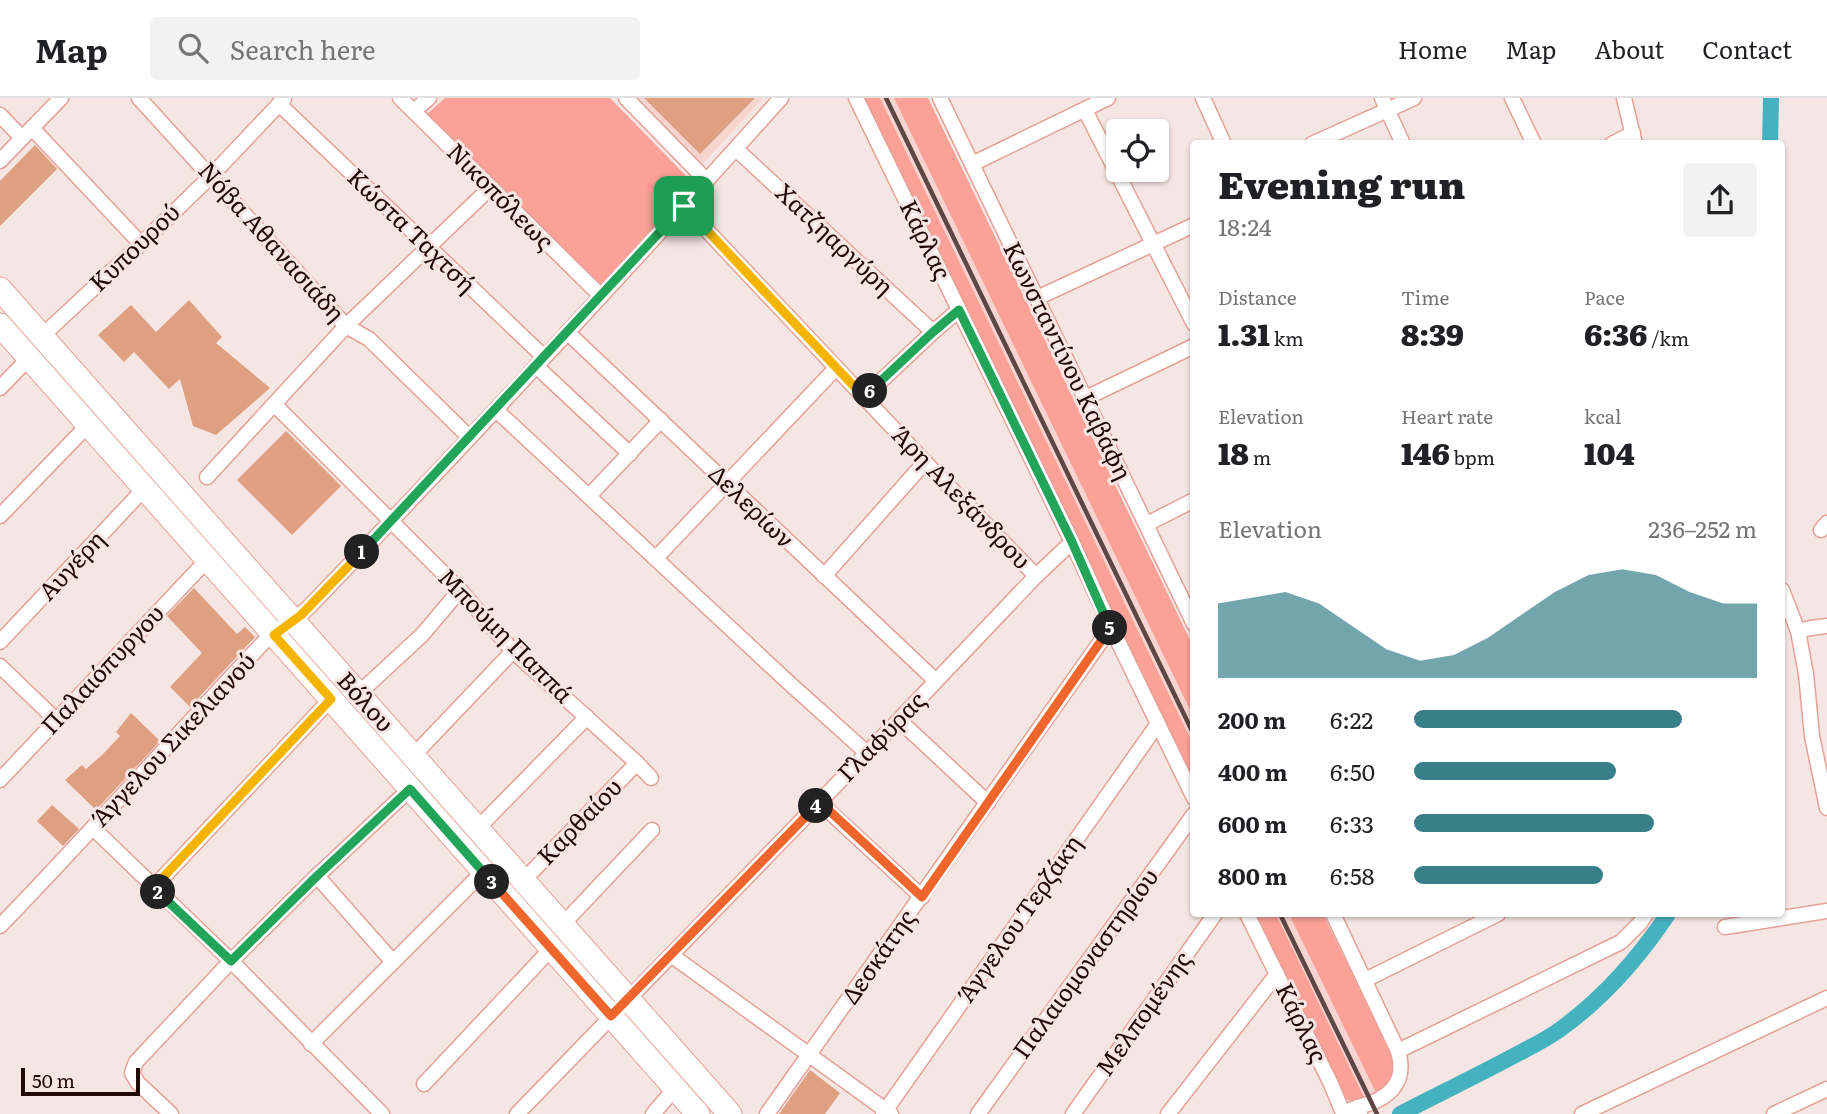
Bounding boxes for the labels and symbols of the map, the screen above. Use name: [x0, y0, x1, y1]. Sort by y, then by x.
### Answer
street label: Νικοπόλεως: [440, 134, 563, 257]
street label: Νόβα Αθανασιάδη: [191, 153, 354, 328]
street label: Κώστα Ταχτσή: [341, 159, 485, 300]
street label: Χατζηαργύρη: [769, 174, 902, 302]
pin: [654, 176, 714, 236]
street label: Κάρλας: [893, 193, 962, 285]
street label: Κυπουρού: [80, 194, 186, 298]
street label: Κωνσταντίνου Καβάφη: [996, 235, 1142, 485]
pin: 6: [852, 374, 888, 408]
street label: Άρη Αλεξάνδρου: [885, 417, 1040, 576]
street label: Δελερίων: [702, 456, 803, 555]
street label: Αυγέρη: [29, 522, 112, 607]
pin: 1: [344, 534, 380, 570]
street label: Μπούμη Παππά: [431, 559, 582, 710]
street label: Παλαιόπυργου: [32, 596, 171, 741]
pin: 5: [1092, 610, 1128, 646]
street label: Άγγελου Σικελιανού: [82, 643, 262, 833]
street label: Βόλου: [330, 662, 403, 738]
street label: Γλαφύρας: [828, 682, 932, 788]
street label: Καρθαίου: [528, 769, 629, 872]
pin: 4: [798, 788, 834, 824]
street label: Άγγελου Τερζάκη: [947, 827, 1089, 1008]
street label: Παλαιομοναστηρίου: [1003, 860, 1165, 1065]
pin: 3: [475, 864, 510, 900]
pin: 2: [140, 874, 176, 910]
street label: Δεσκάτης: [831, 901, 922, 1010]
street label: Μελπομένης: [1086, 943, 1198, 1082]
street label: Κάρλας: [1269, 976, 1338, 1068]
scale bar: [21, 1065, 140, 1097]

